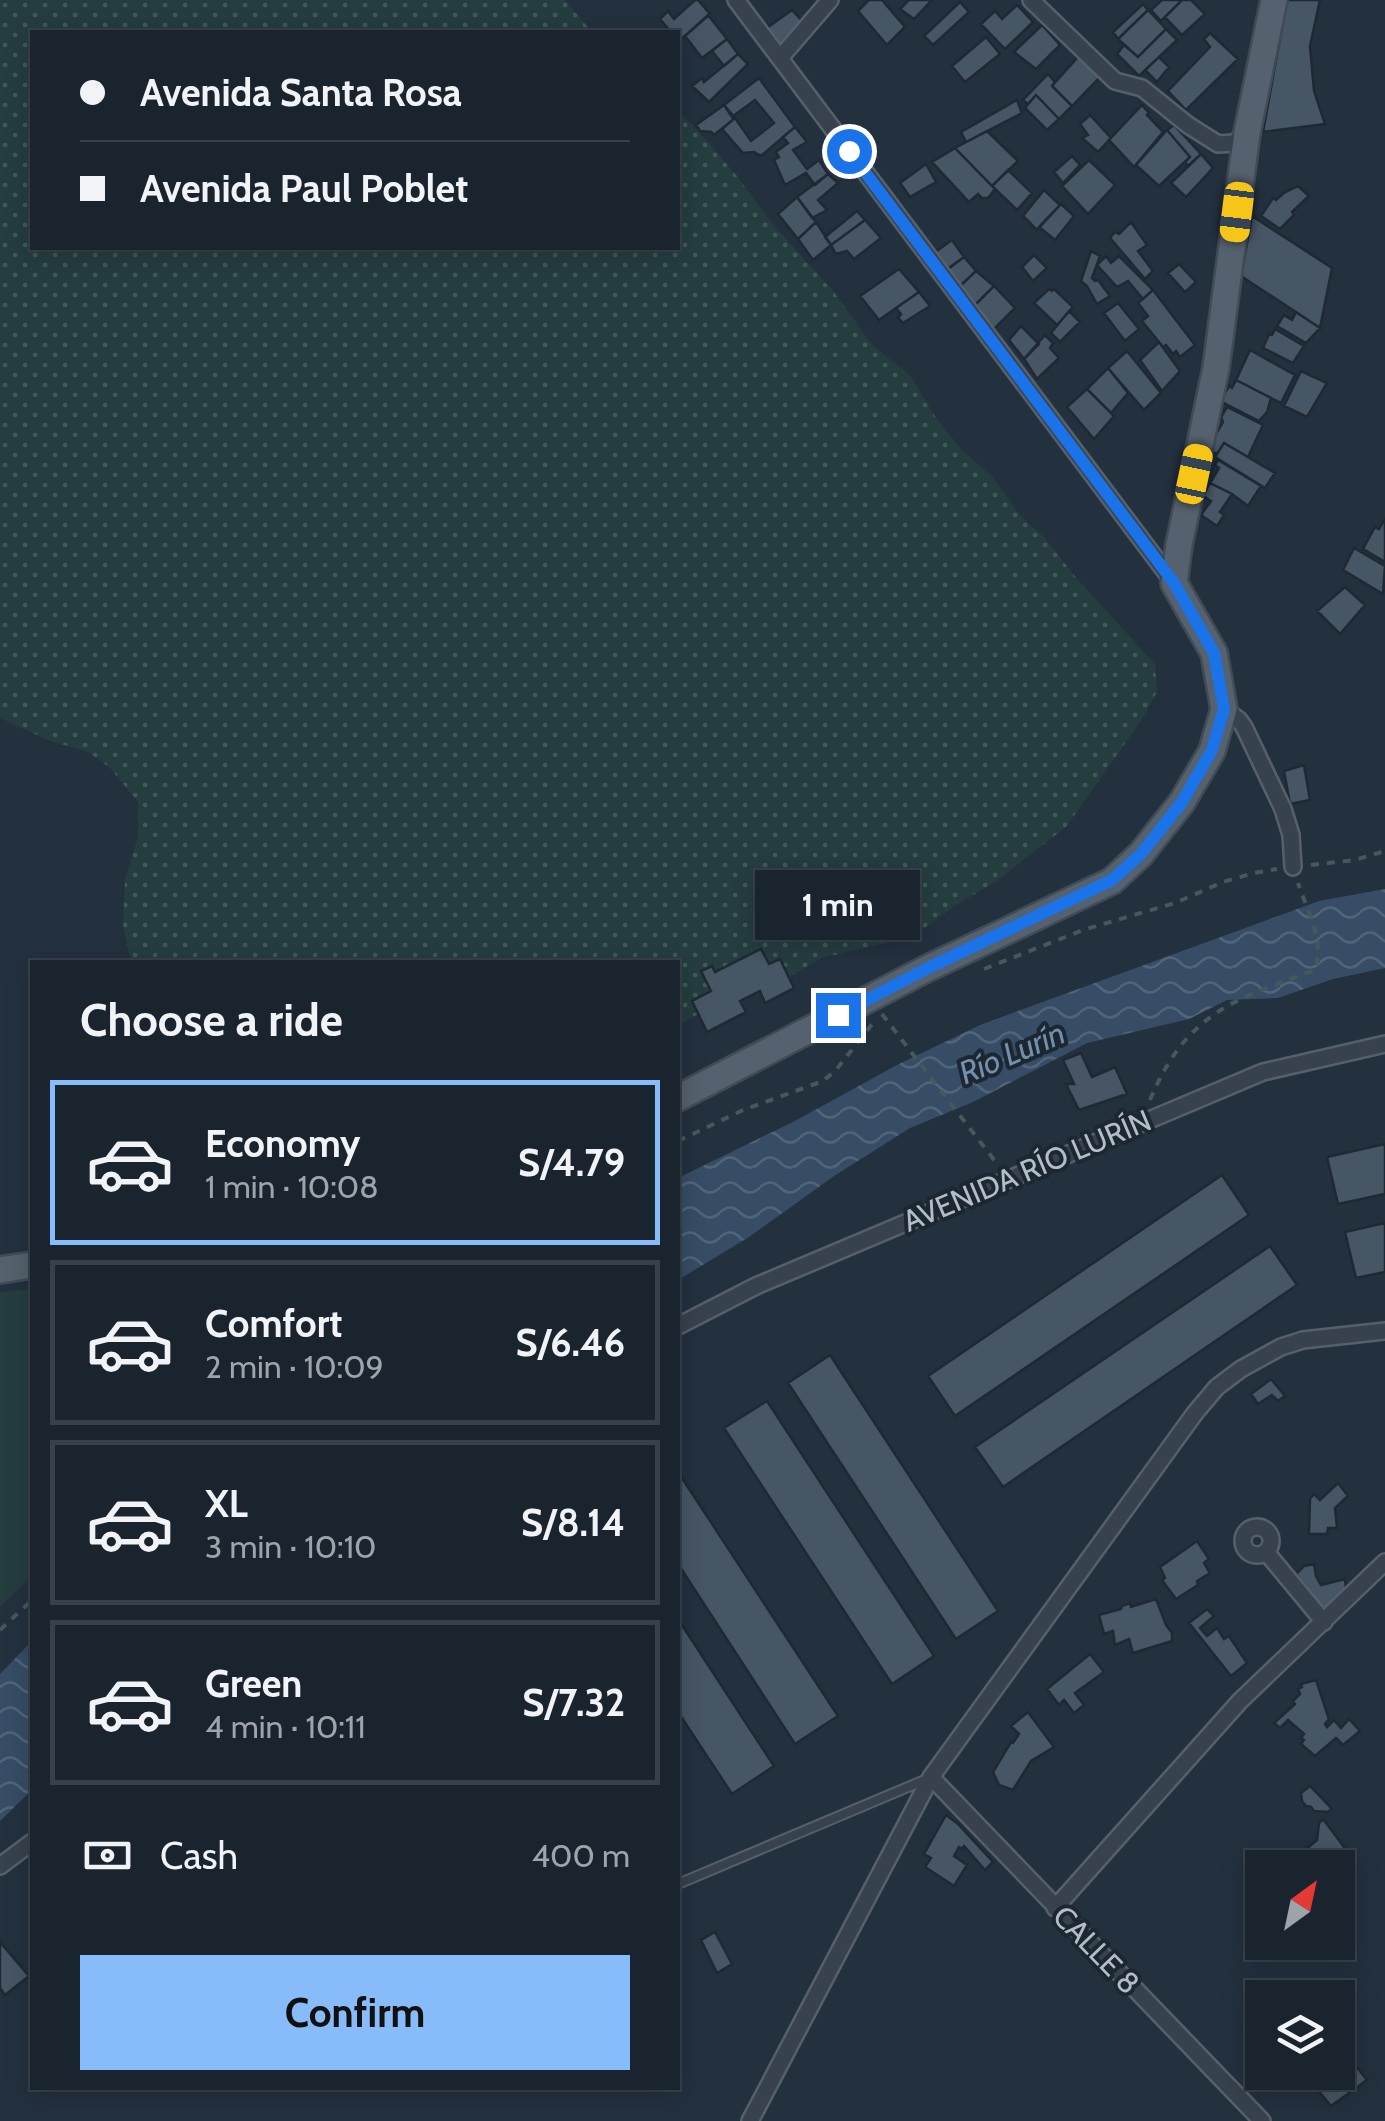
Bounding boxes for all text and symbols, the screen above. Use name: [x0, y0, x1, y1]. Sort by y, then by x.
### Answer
text: Avenida Santa Rosa: [140, 69, 462, 116]
route start: [827, 129, 872, 174]
text: Avenida Paul Poblet: [140, 165, 468, 212]
car: [1218, 180, 1256, 244]
car: [1173, 442, 1215, 506]
callout: 1 min: [756, 870, 920, 940]
text: 1 min: [801, 885, 874, 924]
text: Choose a ride: [80, 993, 343, 1047]
route end: [816, 993, 861, 1038]
water label: Río Lurín: [953, 1013, 1071, 1092]
street label: AVENIDA RÍO LURÍN: [897, 1102, 1156, 1240]
icon: car: [85, 1118, 175, 1208]
text: Economy: [205, 1120, 360, 1167]
text: S/4.79: [518, 1139, 625, 1186]
text: 1 min · 10:08: [205, 1167, 379, 1206]
icon: car: [85, 1298, 175, 1388]
text: Comfort: [205, 1300, 342, 1347]
text: S/6.46: [516, 1319, 625, 1366]
text: 2 min · 10:09: [205, 1347, 384, 1386]
icon: car: [85, 1478, 175, 1568]
text: XL: [205, 1480, 248, 1527]
text: S/8.14: [521, 1499, 625, 1546]
text: 3 min · 10:10: [205, 1527, 376, 1566]
icon: car: [85, 1658, 175, 1748]
text: Green: [205, 1660, 302, 1707]
text: S/7.32: [522, 1679, 625, 1726]
text: 4 min · 10:11: [205, 1707, 366, 1746]
icon: cash: [80, 1828, 135, 1883]
text: Cash: [160, 1832, 238, 1879]
text: 400 m: [532, 1836, 630, 1875]
north arrow: [1245, 1850, 1355, 1960]
map controls: [1245, 1850, 1355, 2090]
street label: CALLE 8: [1045, 1898, 1147, 2002]
button: Confirm: [80, 1955, 630, 2070]
button: layers: [1245, 1980, 1355, 2090]

